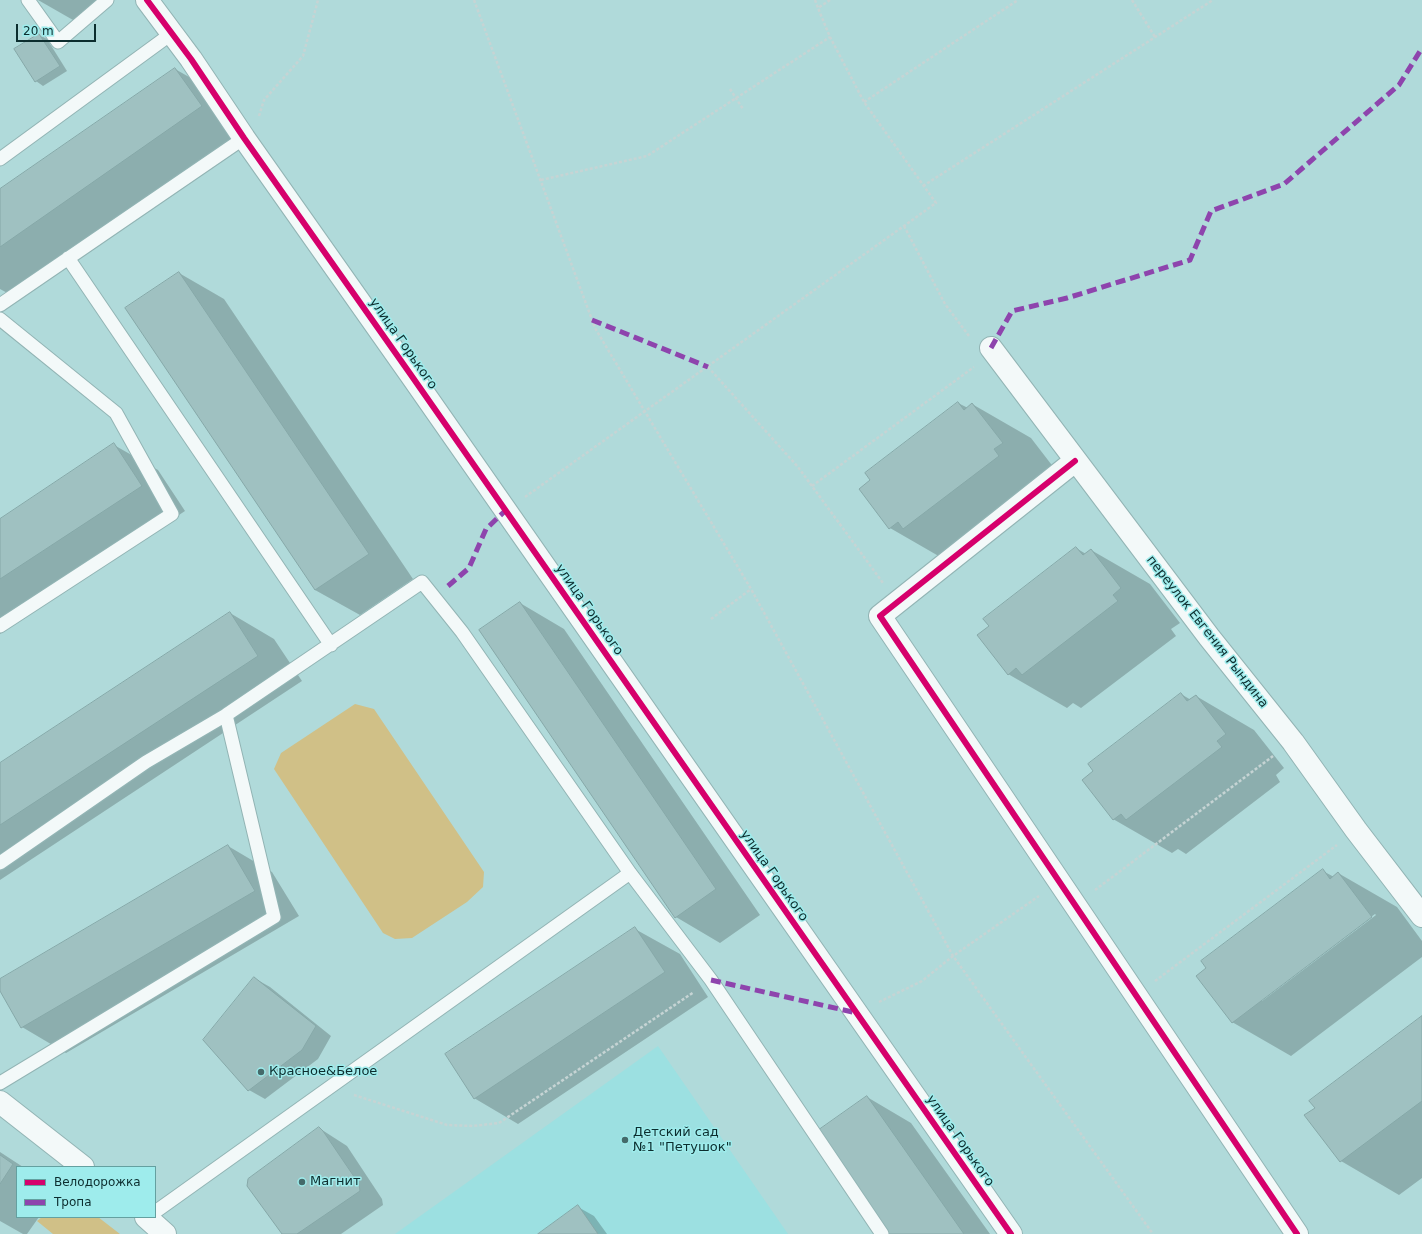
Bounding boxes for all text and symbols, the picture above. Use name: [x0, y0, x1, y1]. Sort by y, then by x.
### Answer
scale bar: [18, 16, 98, 42]
text: 20 m: [23, 24, 54, 38]
street label: улица Горького: [366, 295, 440, 393]
street label: переулок Евгения Рындина: [1143, 553, 1271, 711]
street label: улица Горького: [552, 561, 626, 659]
street label: улица Горького: [737, 827, 811, 925]
place label: Красное&Белое: [269, 1064, 377, 1080]
marker: Красное&Белое: [256, 1067, 266, 1077]
street label: улица Горького: [923, 1092, 997, 1190]
place label: Детский сад №1 "Петушок": [633, 1125, 732, 1156]
marker: Детский сад №1 "Петушок": [620, 1135, 630, 1145]
legend: [16, 1166, 156, 1218]
place label: Магнит: [310, 1174, 361, 1190]
text: Велодорожка: [54, 1175, 141, 1189]
marker: Магнит: [297, 1177, 307, 1187]
text: Тропа: [54, 1195, 92, 1209]

